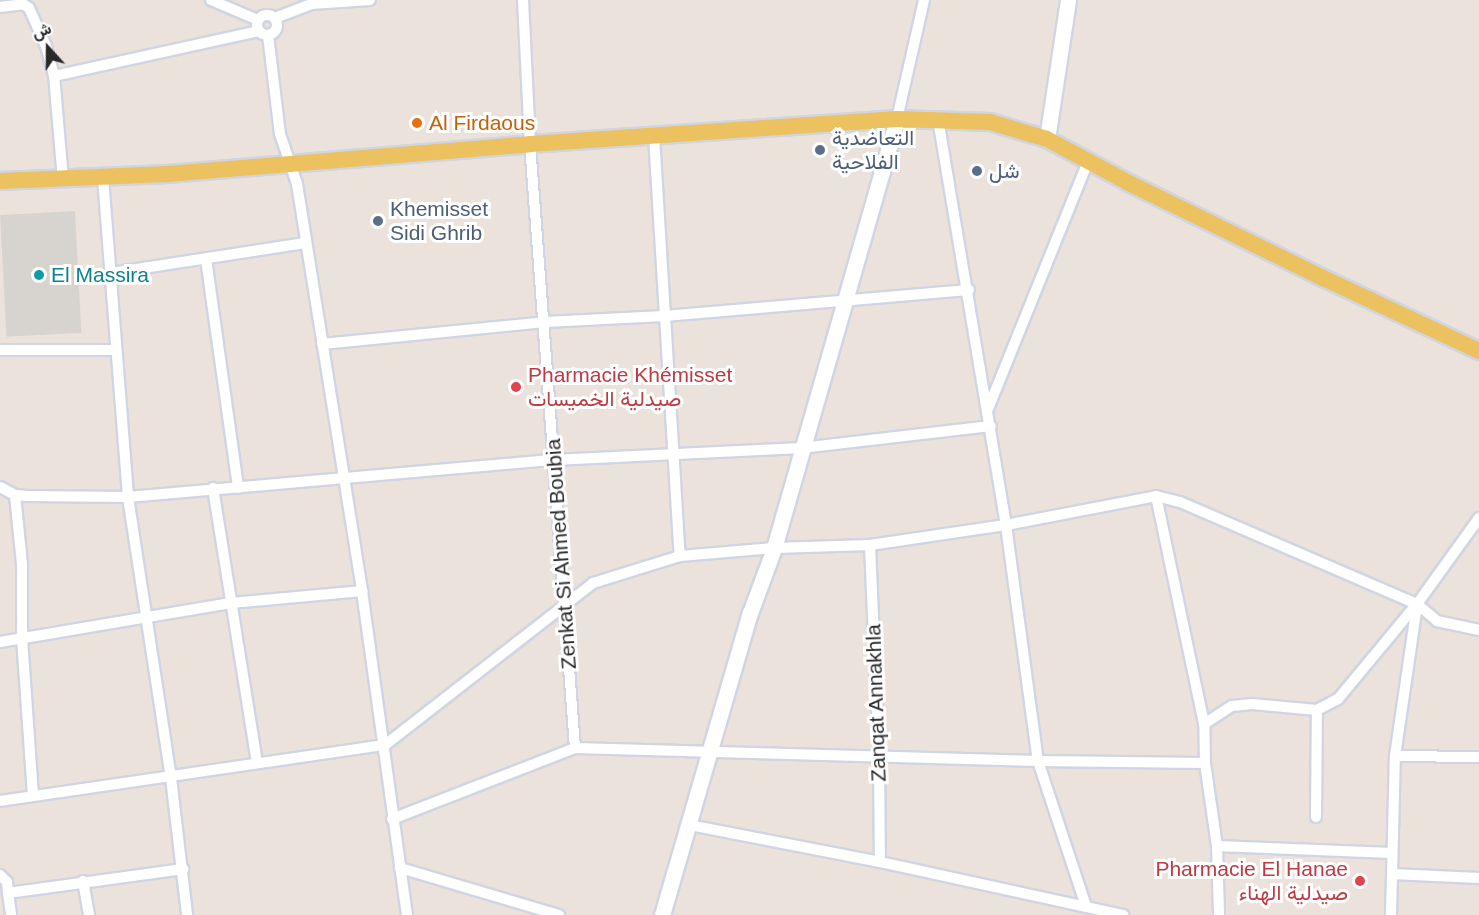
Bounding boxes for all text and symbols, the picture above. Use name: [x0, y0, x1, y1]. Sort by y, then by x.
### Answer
north arrow: [18, 18, 78, 78]
text: ش: [29, 19, 53, 42]
place label: Al Firdaous: [429, 110, 535, 136]
marker: Al Firdaous: [410, 116, 424, 130]
place label: التعاضدية الفلاحية: [832, 125, 914, 175]
marker: التعاضدية الفلاحية: [813, 143, 827, 157]
place label: شل: [989, 158, 1020, 184]
marker: شل: [970, 164, 984, 178]
place label: Khemisset Sidi Ghrib: [390, 196, 488, 246]
marker: Khemisset Sidi Ghrib: [371, 214, 385, 228]
place label: El Massira: [51, 262, 149, 288]
marker: El Massira: [32, 268, 46, 282]
place label: Pharmacie Khémisset صيدلية الخميسات: [528, 362, 732, 412]
marker: Pharmacie Khémisset صيدلية الخميسات: [509, 380, 523, 394]
street label: Zenkat Si Ahmed Boubia: [540, 437, 582, 671]
street label: Zanqat Annakhla: [861, 623, 891, 783]
place label: Pharmacie El Hanae صيدلية الهناء: [1155, 856, 1348, 906]
marker: Pharmacie El Hanae صيدلية الهناء: [1353, 874, 1367, 888]

